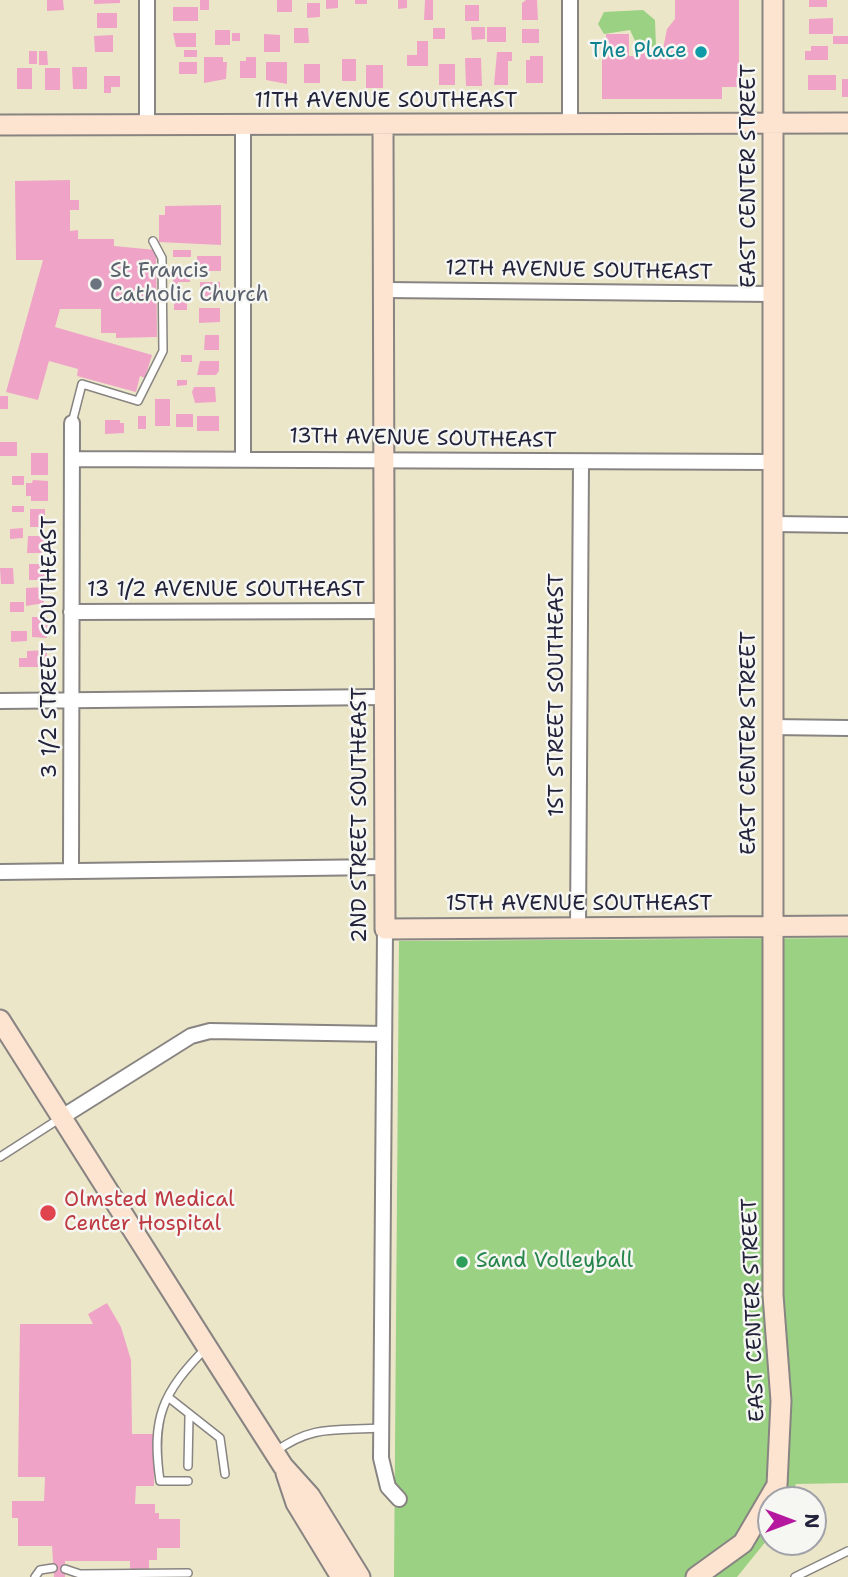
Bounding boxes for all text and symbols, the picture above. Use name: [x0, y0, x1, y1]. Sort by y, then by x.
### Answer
place label: The Place: [589, 39, 687, 65]
marker: The Place: [693, 44, 709, 60]
street label: EAST CENTER STREET: [737, 64, 763, 288]
street label: 11TH AVENUE SOUTHEAST: [255, 89, 517, 115]
street label: 12TH AVENUE SOUTHEAST: [445, 256, 713, 286]
place label: St Francis Catholic Church: [110, 259, 269, 309]
marker: St Francis Catholic Church: [88, 276, 104, 292]
street label: 13TH AVENUE SOUTHEAST: [289, 424, 557, 454]
street label: 3 1/2 STREET SOUTHEAST: [38, 516, 64, 778]
street label: 1ST STREET SOUTHEAST: [545, 573, 571, 817]
street label: 13 1/2 AVENUE SOUTHEAST: [87, 578, 365, 604]
street label: EAST CENTER STREET: [737, 631, 763, 855]
street label: 2ND STREET SOUTHEAST: [348, 687, 374, 943]
street label: 15TH AVENUE SOUTHEAST: [446, 892, 712, 918]
place label: Olmsted Medical Center Hospital: [64, 1188, 234, 1238]
street label: EAST CENTER STREET: [737, 1198, 771, 1422]
marker: Olmsted Medical Center Hospital: [38, 1203, 58, 1223]
place label: Sand Volleyball: [476, 1249, 633, 1275]
marker: Sand Volleyball: [454, 1254, 470, 1270]
north arrow: [757, 1486, 827, 1556]
text: N: [799, 1513, 824, 1529]

